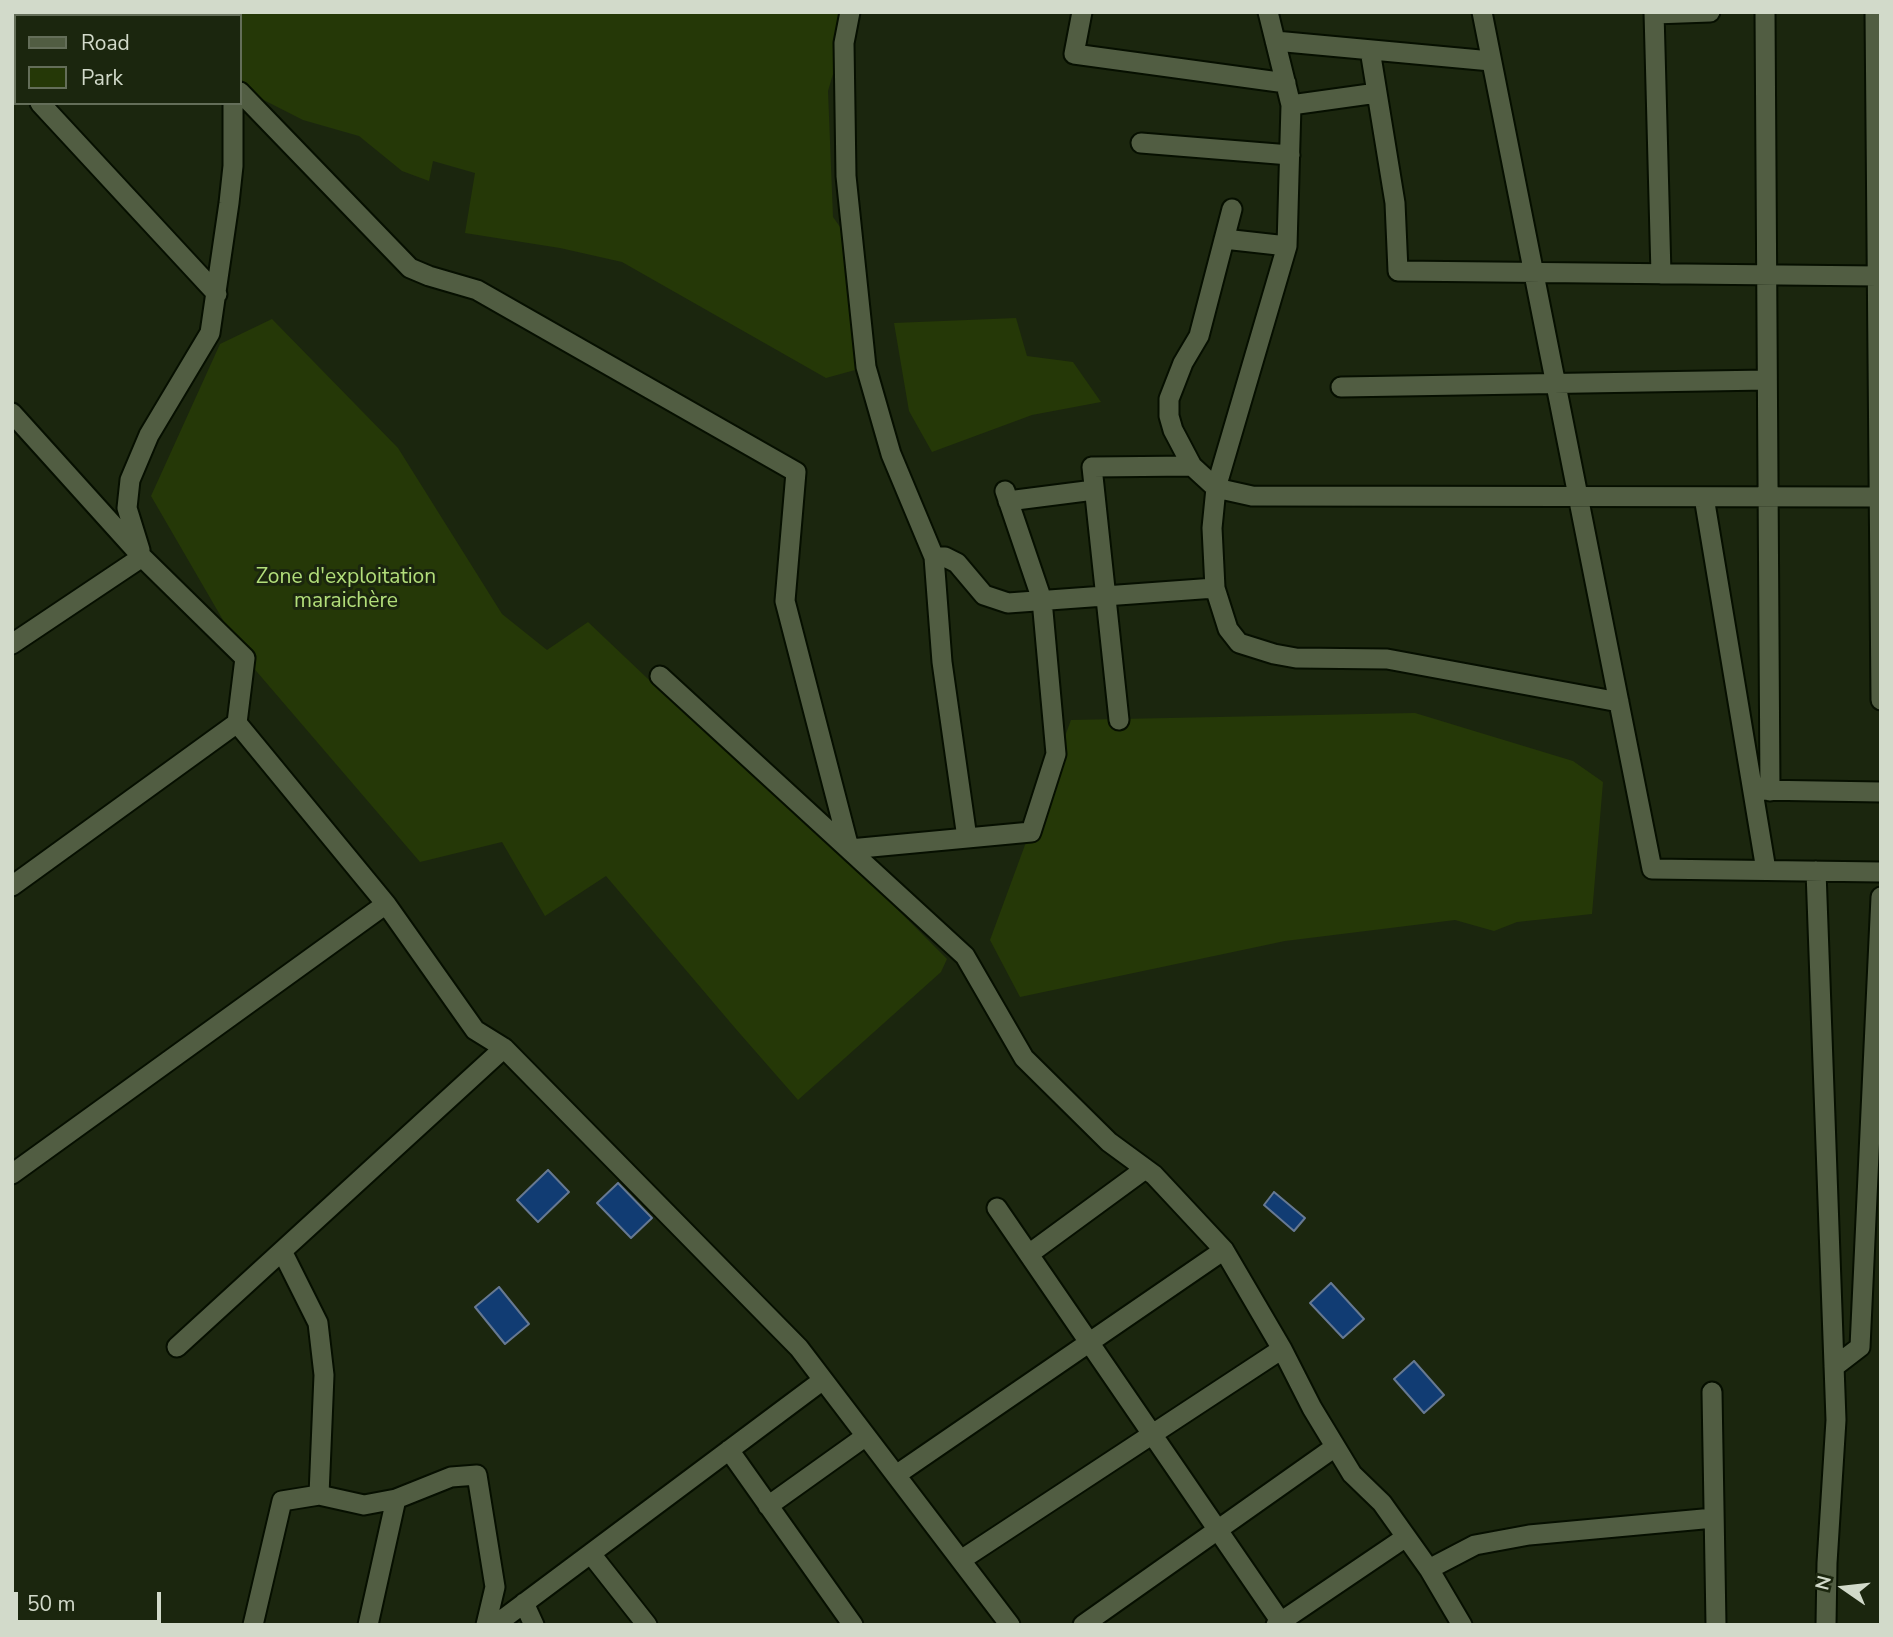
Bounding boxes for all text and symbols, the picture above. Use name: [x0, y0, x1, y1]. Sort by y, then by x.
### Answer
legend: [14, 14, 242, 105]
text: Road: [81, 29, 130, 57]
text: Park: [81, 64, 123, 92]
park label: Zone d'exploitation maraichère: [256, 565, 436, 615]
north arrow: [1809, 1553, 1879, 1623]
text: N: [1809, 1573, 1838, 1593]
scale bar: [18, 1578, 164, 1622]
text: 50 m: [27, 1590, 76, 1618]

